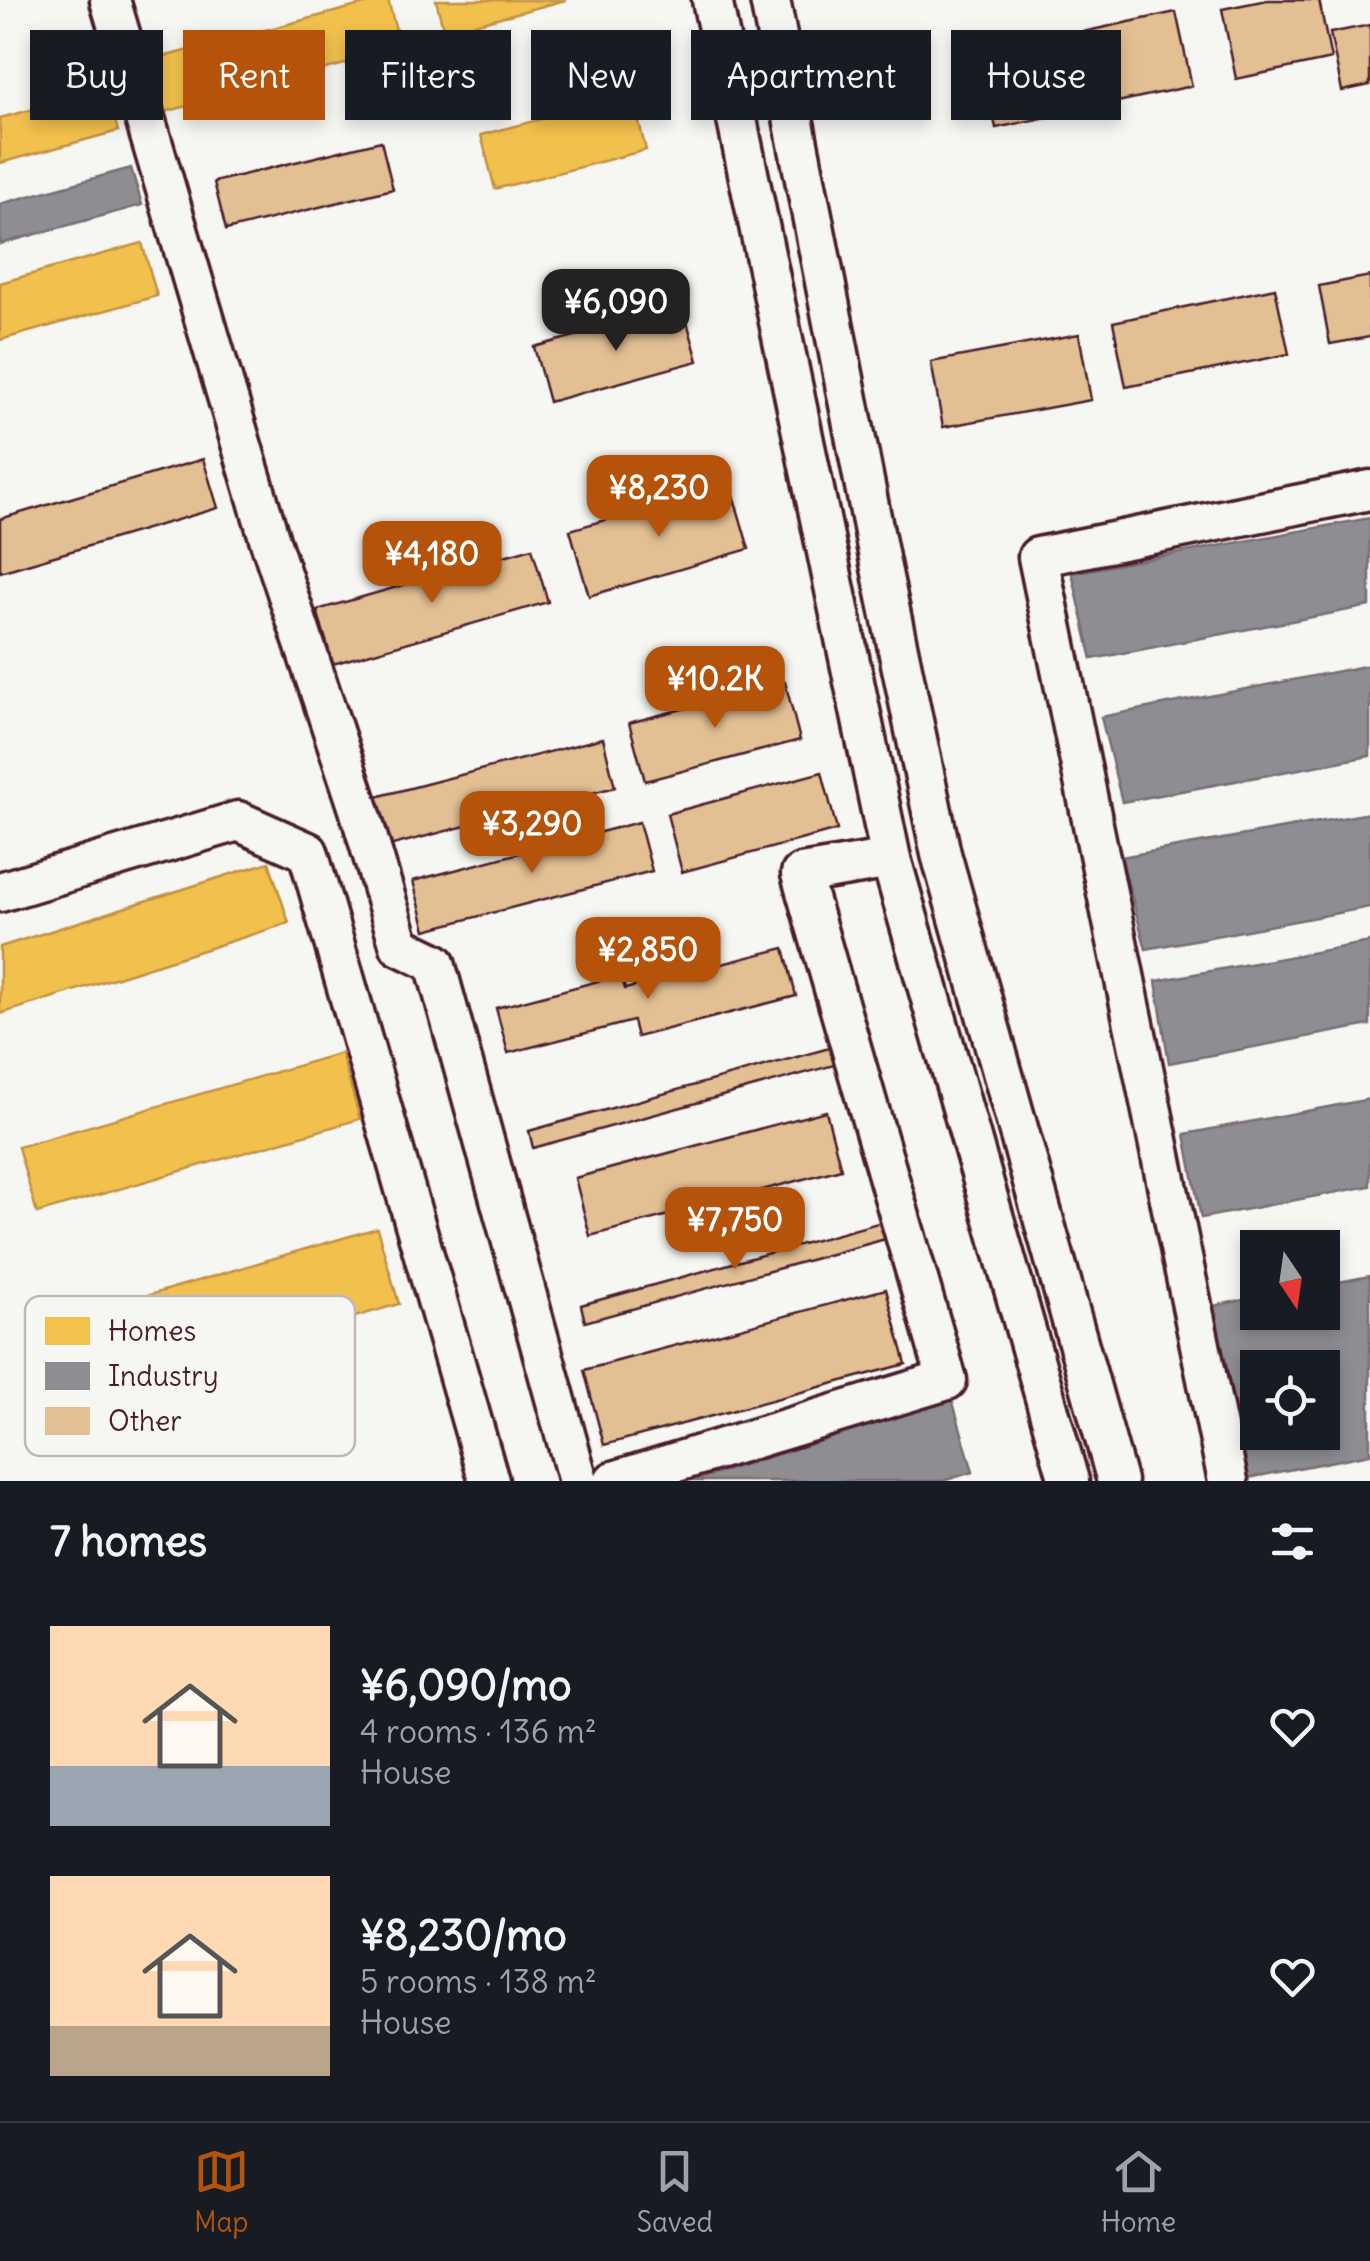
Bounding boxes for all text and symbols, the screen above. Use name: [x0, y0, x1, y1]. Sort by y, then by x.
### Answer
chip: Buy: [30, 30, 163, 120]
chip: Rent: [183, 30, 325, 120]
chip: Filters: [345, 30, 511, 120]
chip: New: [531, 30, 671, 120]
chip: Apartment: [691, 30, 931, 120]
chip: House: [951, 30, 1121, 120]
pin: ¥6,090: [535, 269, 697, 354]
text: ¥6,090: [564, 281, 668, 322]
pin: ¥8,230: [578, 455, 740, 540]
text: ¥8,230: [609, 467, 709, 508]
pin: ¥4,180: [351, 521, 513, 606]
text: ¥4,180: [385, 533, 479, 574]
pin: ¥10.2K: [634, 646, 796, 731]
text: ¥10.2K: [667, 658, 763, 699]
pin: ¥3,290: [451, 791, 613, 876]
text: ¥3,290: [482, 803, 582, 844]
pin: ¥2,850: [567, 917, 729, 1002]
text: ¥2,850: [598, 929, 698, 970]
pin: ¥7,750: [654, 1187, 816, 1272]
text: ¥7,750: [687, 1199, 783, 1240]
north arrow: [1240, 1230, 1340, 1330]
map controls: [1240, 1230, 1340, 1450]
legend: [25, 1296, 355, 1456]
text: Homes: [108, 1313, 196, 1349]
button: locate: [1240, 1350, 1340, 1450]
text: Industry: [108, 1358, 219, 1394]
text: Other: [108, 1403, 182, 1439]
icon: filters: [1265, 1514, 1320, 1569]
text: 7 homes: [50, 1515, 207, 1567]
text: ¥6,090/mo: [360, 1659, 572, 1711]
icon: home: [130, 1666, 250, 1786]
icon: heart: [1265, 1699, 1320, 1754]
text: 4 rooms · 136 m²: [360, 1711, 597, 1752]
text: House: [360, 1752, 451, 1793]
text: ¥8,230/mo: [360, 1909, 567, 1961]
icon: home: [130, 1916, 250, 2036]
icon: heart: [1265, 1949, 1320, 2004]
text: 5 rooms · 138 m²: [360, 1961, 597, 2002]
text: House: [360, 2002, 451, 2043]
tab: Map: [194, 2144, 249, 2240]
tab: Saved: [636, 2144, 713, 2240]
tab: Home: [1101, 2144, 1176, 2240]

